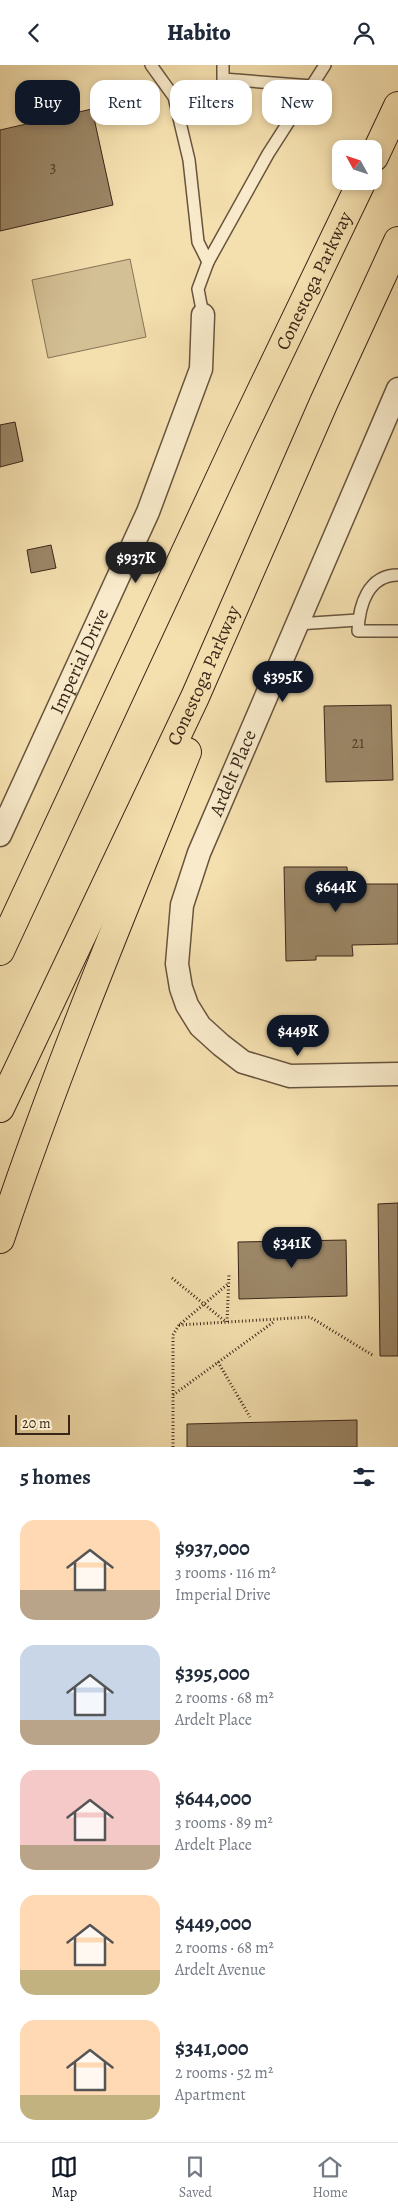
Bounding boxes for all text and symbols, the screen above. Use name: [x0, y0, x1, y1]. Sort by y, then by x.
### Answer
text: Habito: [167, 18, 231, 48]
icon: back: [20, 19, 48, 47]
icon: person: [350, 19, 378, 47]
chip: Buy: [15, 80, 80, 125]
chip: Rent: [90, 80, 160, 125]
chip: Filters: [170, 80, 252, 125]
chip: New: [262, 80, 332, 125]
north arrow: [332, 140, 382, 190]
map controls: [332, 140, 382, 190]
house number: 3: [50, 156, 56, 178]
street label: Conestoga Parkway: [270, 207, 359, 355]
pin: $937K: [101, 541, 171, 584]
text: $937K: [116, 547, 156, 569]
street label: Conestoga Parkway: [161, 601, 247, 750]
street label: Imperial Drive: [44, 604, 115, 718]
pin: $395K: [248, 661, 318, 703]
text: $395K: [263, 666, 303, 688]
street label: Ardelt Place: [203, 726, 263, 821]
house number: 21: [351, 732, 365, 754]
pin: $644K: [301, 871, 371, 913]
text: $644K: [316, 876, 356, 898]
pin: $449K: [263, 1015, 333, 1057]
text: $449K: [278, 1020, 318, 1042]
pin: $341K: [257, 1227, 327, 1269]
text: $341K: [273, 1232, 311, 1254]
scale bar: [15, 1412, 70, 1435]
text: 20 m: [22, 1414, 51, 1433]
text: 5 homes: [20, 1463, 91, 1491]
icon: filters: [350, 1463, 378, 1491]
text: $937,000: [175, 1534, 250, 1562]
icon: home: [60, 1540, 120, 1600]
text: 3 rooms · 116 m²: [175, 1562, 276, 1584]
text: Imperial Drive: [175, 1584, 271, 1606]
text: $395,000: [175, 1659, 250, 1687]
icon: home: [60, 1665, 120, 1725]
text: 2 rooms · 68 m²: [175, 1687, 274, 1709]
text: Ardelt Place: [175, 1709, 252, 1731]
text: $644,000: [175, 1784, 252, 1812]
icon: home: [60, 1790, 120, 1850]
text: 3 rooms · 89 m²: [175, 1812, 273, 1834]
text: Ardelt Place: [175, 1834, 252, 1856]
text: $449,000: [175, 1909, 252, 1937]
icon: home: [60, 1915, 120, 1975]
text: 2 rooms · 68 m²: [175, 1937, 274, 1959]
text: Ardelt Avenue: [175, 1959, 266, 1981]
text: $341,000: [175, 2034, 249, 2062]
icon: home: [60, 2040, 120, 2100]
text: 2 rooms · 52 m²: [175, 2062, 273, 2084]
text: Apartment: [175, 2084, 246, 2106]
tab: Map: [50, 2153, 78, 2202]
tab: Saved: [179, 2153, 212, 2202]
tab: Home: [313, 2153, 348, 2202]

